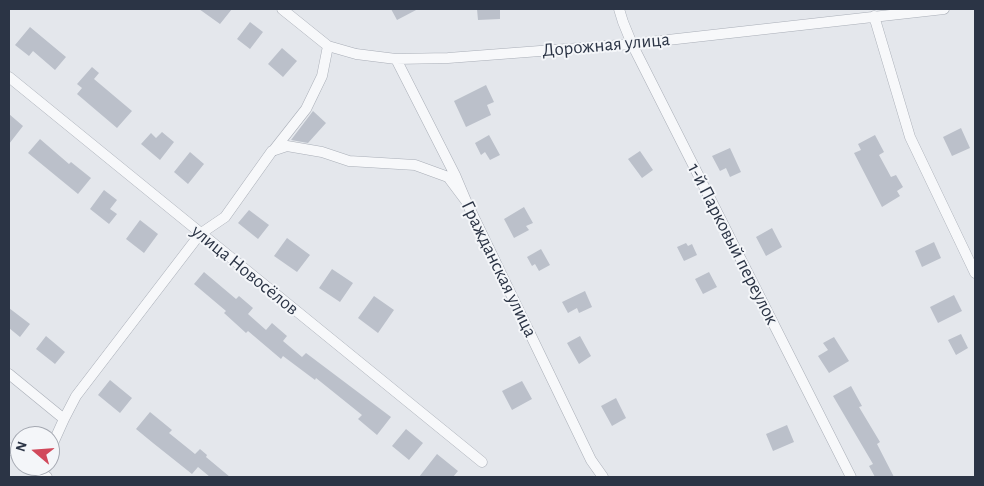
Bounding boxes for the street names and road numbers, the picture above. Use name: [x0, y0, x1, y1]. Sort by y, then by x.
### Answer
street label: Дорожная улица: [541, 28, 671, 62]
street label: 1-й Парковый переулок: [682, 160, 784, 328]
street label: Гражданская улица: [456, 197, 542, 341]
street label: улица Новосёлов: [187, 220, 303, 320]

